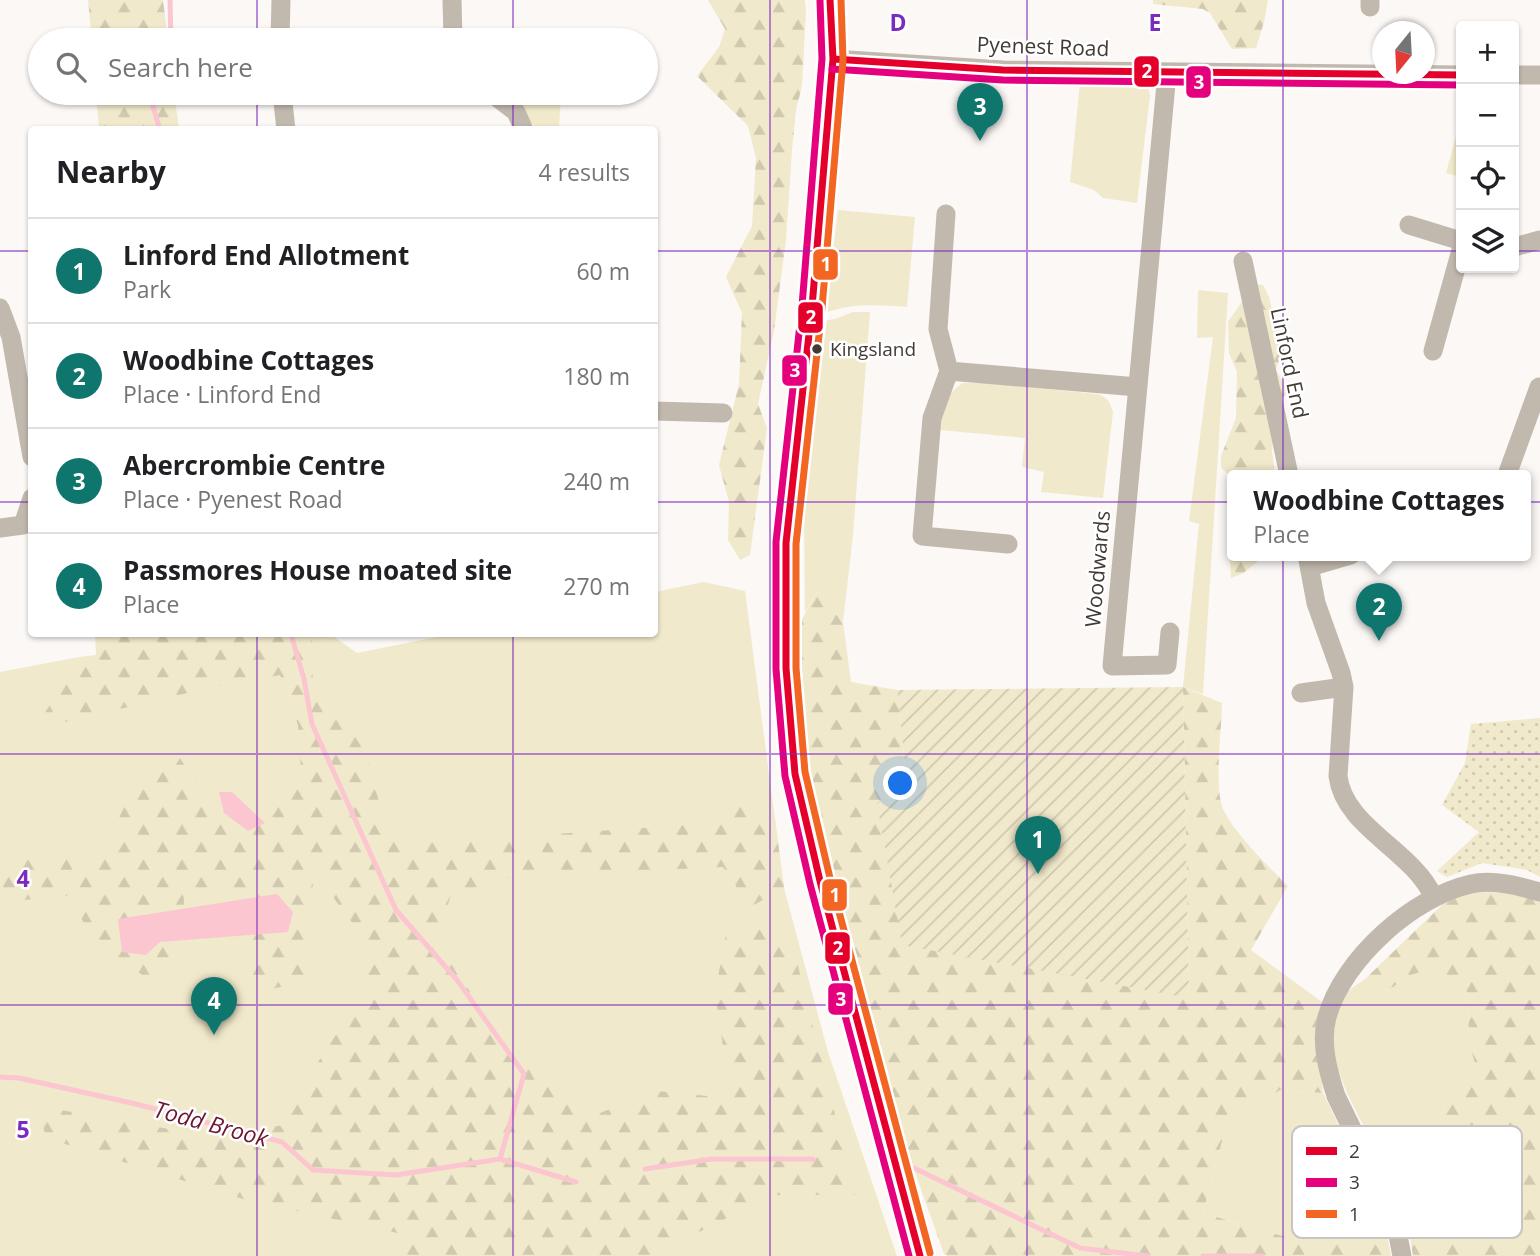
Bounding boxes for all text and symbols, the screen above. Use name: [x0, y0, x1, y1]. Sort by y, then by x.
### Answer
text: D: [889, 6, 907, 38]
text: E: [1149, 6, 1161, 38]
north arrow: [1372, 21, 1435, 84]
map controls: [1456, 21, 1519, 273]
button: +: [1456, 21, 1519, 84]
search box: [28, 28, 658, 105]
street label: Pyenest Road: [976, 30, 1110, 62]
icon: search: [52, 48, 90, 86]
text: Search here: [108, 49, 253, 85]
line badge: 2: [1133, 55, 1160, 88]
text: 2: [1142, 58, 1153, 84]
line badge: 3: [1185, 65, 1212, 99]
text: 3: [1194, 69, 1205, 95]
pin: 3: [957, 83, 1003, 141]
button: −: [1456, 84, 1519, 147]
button: locate: [1456, 147, 1519, 210]
text: Nearby: [56, 151, 166, 192]
text: 4 results: [539, 156, 630, 188]
button: layers: [1456, 210, 1519, 273]
text: Linford End Allotment: [123, 237, 409, 273]
line badge: 1: [812, 248, 839, 281]
text: 1: [821, 251, 831, 277]
text: 1: [72, 255, 86, 287]
text: 60 m: [576, 255, 630, 287]
text: Park: [123, 273, 171, 305]
line badge: 2: [797, 301, 824, 334]
text: 2: [806, 304, 817, 330]
street label: Linford End: [1265, 305, 1315, 421]
place label: Kingsland: [830, 336, 916, 362]
text: Woodbine Cottages: [123, 342, 374, 378]
marker: Kingsland: [810, 342, 824, 356]
line badge: 3: [781, 354, 808, 387]
text: 3: [790, 357, 801, 383]
text: 2: [72, 360, 86, 392]
text: 180 m: [563, 360, 630, 392]
text: Place · Linford End: [123, 378, 321, 410]
text: Abercrombie Centre: [123, 447, 385, 483]
text: 3: [72, 465, 86, 497]
text: 240 m: [563, 465, 630, 497]
popup: [1227, 470, 1531, 561]
text: Woodbine Cottages: [1253, 482, 1505, 518]
text: Place · Pyenest Road: [123, 483, 343, 515]
street label: Woodwards: [1078, 509, 1116, 628]
text: Place: [1253, 518, 1310, 550]
text: Passmores House moated site: [123, 552, 512, 588]
text: 4: [72, 570, 86, 602]
text: 270 m: [563, 570, 630, 602]
pin: 2: [1356, 583, 1402, 641]
text: Place: [123, 588, 179, 620]
your location: [883, 766, 917, 800]
pin: 1: [1015, 816, 1061, 874]
text: 4: [16, 862, 30, 894]
line badge: 1: [821, 878, 848, 912]
text: 1: [830, 882, 840, 908]
line badge: 2: [824, 931, 851, 965]
text: 2: [833, 935, 844, 961]
pin: 4: [191, 977, 237, 1035]
line badge: 3: [827, 982, 854, 1016]
text: 3: [836, 986, 847, 1012]
water label: Todd Brook: [151, 1092, 273, 1154]
text: 5: [16, 1113, 30, 1145]
legend: [1292, 1126, 1522, 1238]
text: 2: [1349, 1138, 1360, 1164]
text: 3: [1349, 1169, 1360, 1195]
text: 1: [1349, 1201, 1360, 1227]

